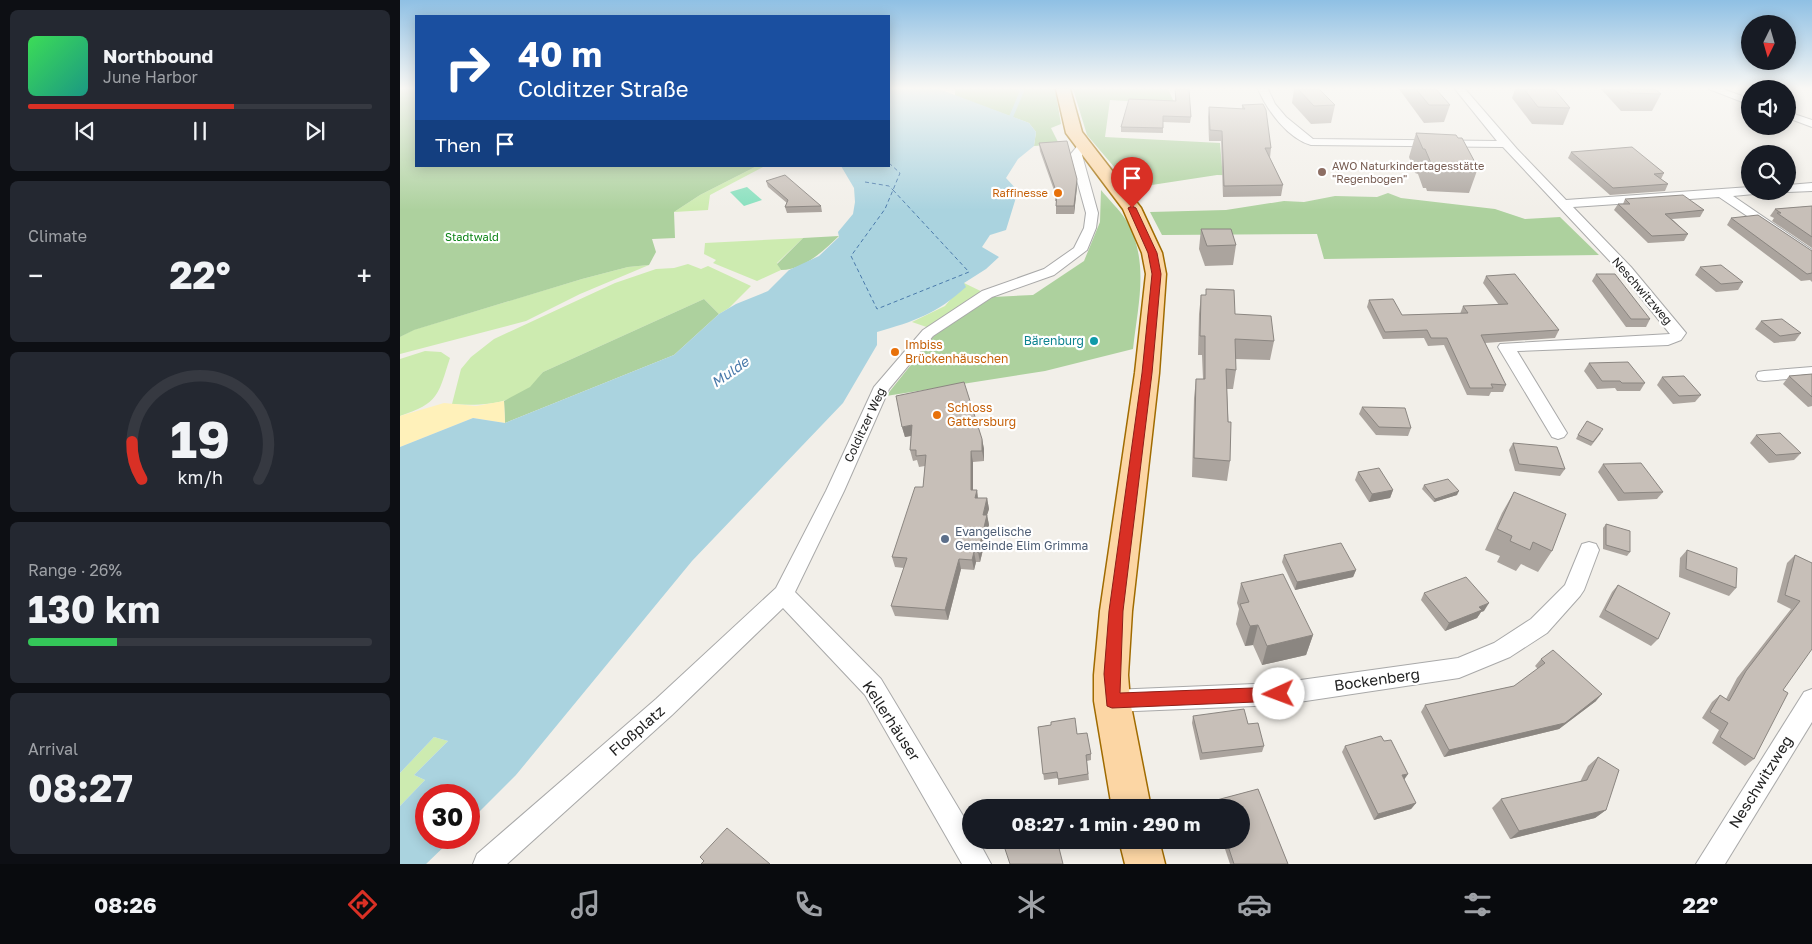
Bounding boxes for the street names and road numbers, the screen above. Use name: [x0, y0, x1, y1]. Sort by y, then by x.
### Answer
street label: Neschwitzweg: [1609, 254, 1676, 327]
street label: Colditzer Weg: [841, 385, 888, 465]
street label: Bockenberg: [1333, 664, 1421, 694]
street label: Kellerhäuser: [859, 677, 925, 764]
street label: Floßplatz: [605, 701, 668, 759]
street label: Neschwitzweg: [1725, 732, 1796, 831]

